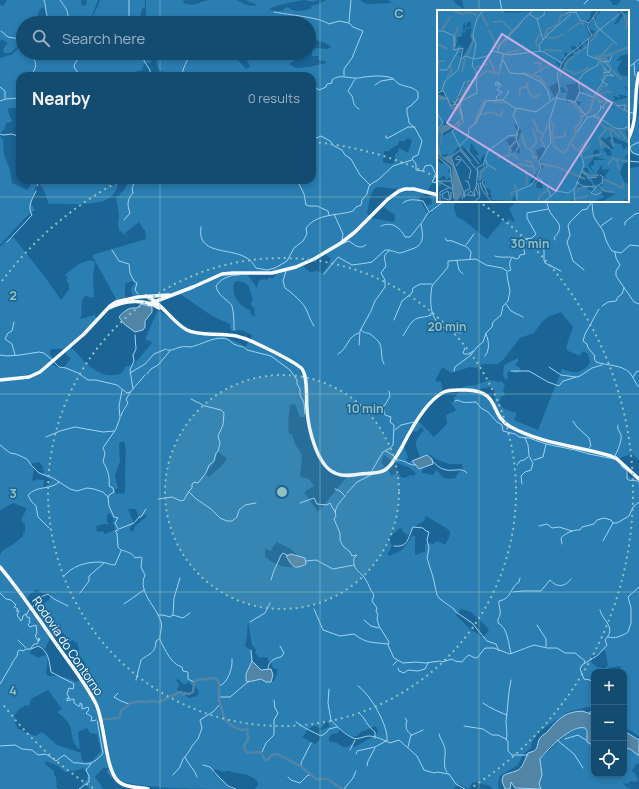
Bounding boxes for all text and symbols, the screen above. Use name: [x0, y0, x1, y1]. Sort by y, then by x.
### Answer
text: C: [394, 4, 404, 22]
inset map: [437, 10, 629, 202]
search box: [16, 16, 316, 60]
icon: search: [30, 27, 52, 49]
text: Search here: [62, 28, 145, 49]
text: Nearby: [32, 87, 90, 110]
text: 0 results: [248, 89, 300, 107]
text: 30 min: [511, 235, 549, 252]
text: 2: [9, 286, 17, 304]
text: 20 min: [427, 318, 467, 335]
text: 10 min: [346, 400, 384, 417]
text: 3: [9, 484, 17, 502]
centre of rings: [275, 485, 289, 499]
street label: Rodovia do Contorno: [28, 593, 108, 699]
map controls: [591, 669, 627, 777]
button: +: [591, 669, 627, 705]
text: 4: [9, 681, 17, 699]
button: −: [591, 705, 627, 741]
button: locate: [591, 741, 627, 777]

